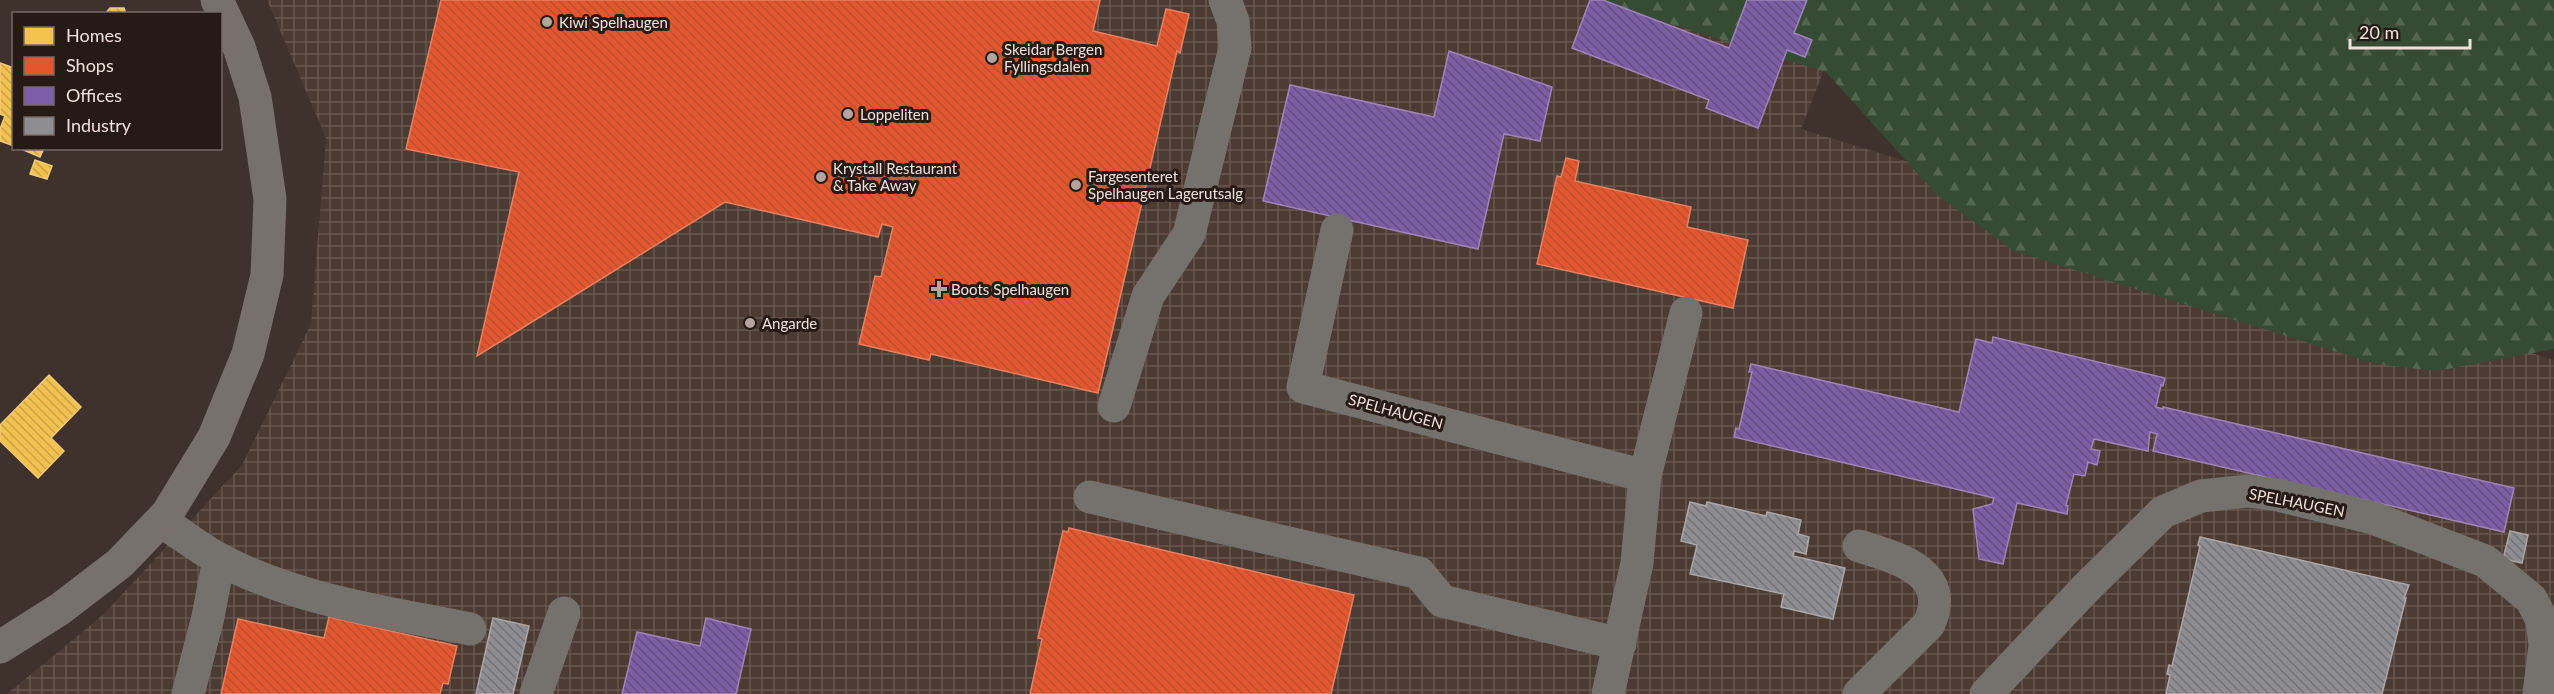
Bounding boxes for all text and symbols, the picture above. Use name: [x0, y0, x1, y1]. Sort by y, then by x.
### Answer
legend: [12, 12, 222, 150]
scale bar: [2350, 12, 2470, 50]
place label: Kiwi Spelhaugen: [559, 13, 668, 31]
marker: Kiwi Spelhaugen: [540, 15, 554, 29]
text: 20 m: [2359, 21, 2399, 43]
text: Homes: [66, 24, 122, 46]
place label: Skeidar Bergen Fyllingsdalen: [1004, 40, 1102, 75]
marker: Skeidar Bergen Fyllingsdalen: [985, 51, 999, 65]
text: Shops: [66, 54, 114, 76]
text: Offices: [66, 84, 122, 106]
place label: Loppeliten: [860, 105, 929, 123]
marker: Loppeliten: [841, 107, 855, 121]
text: Industry: [66, 114, 132, 136]
place label: Krystall Restaurant & Take Away: [833, 159, 958, 194]
place label: Fargesenteret Spelhaugen Lagerutsalg: [1088, 167, 1243, 202]
marker: Krystall Restaurant & Take Away: [814, 170, 828, 184]
marker: Fargesenteret Spelhaugen Lagerutsalg: [1069, 178, 1083, 192]
place label: Boots Spelhaugen: [951, 280, 1069, 298]
marker: Boots Spelhaugen: [932, 282, 946, 296]
place label: Angarde: [762, 314, 817, 332]
marker: Angarde: [743, 316, 757, 330]
street label: SPELHAUGEN: [1347, 390, 1445, 432]
street label: SPELHAUGEN: [2248, 484, 2346, 520]

